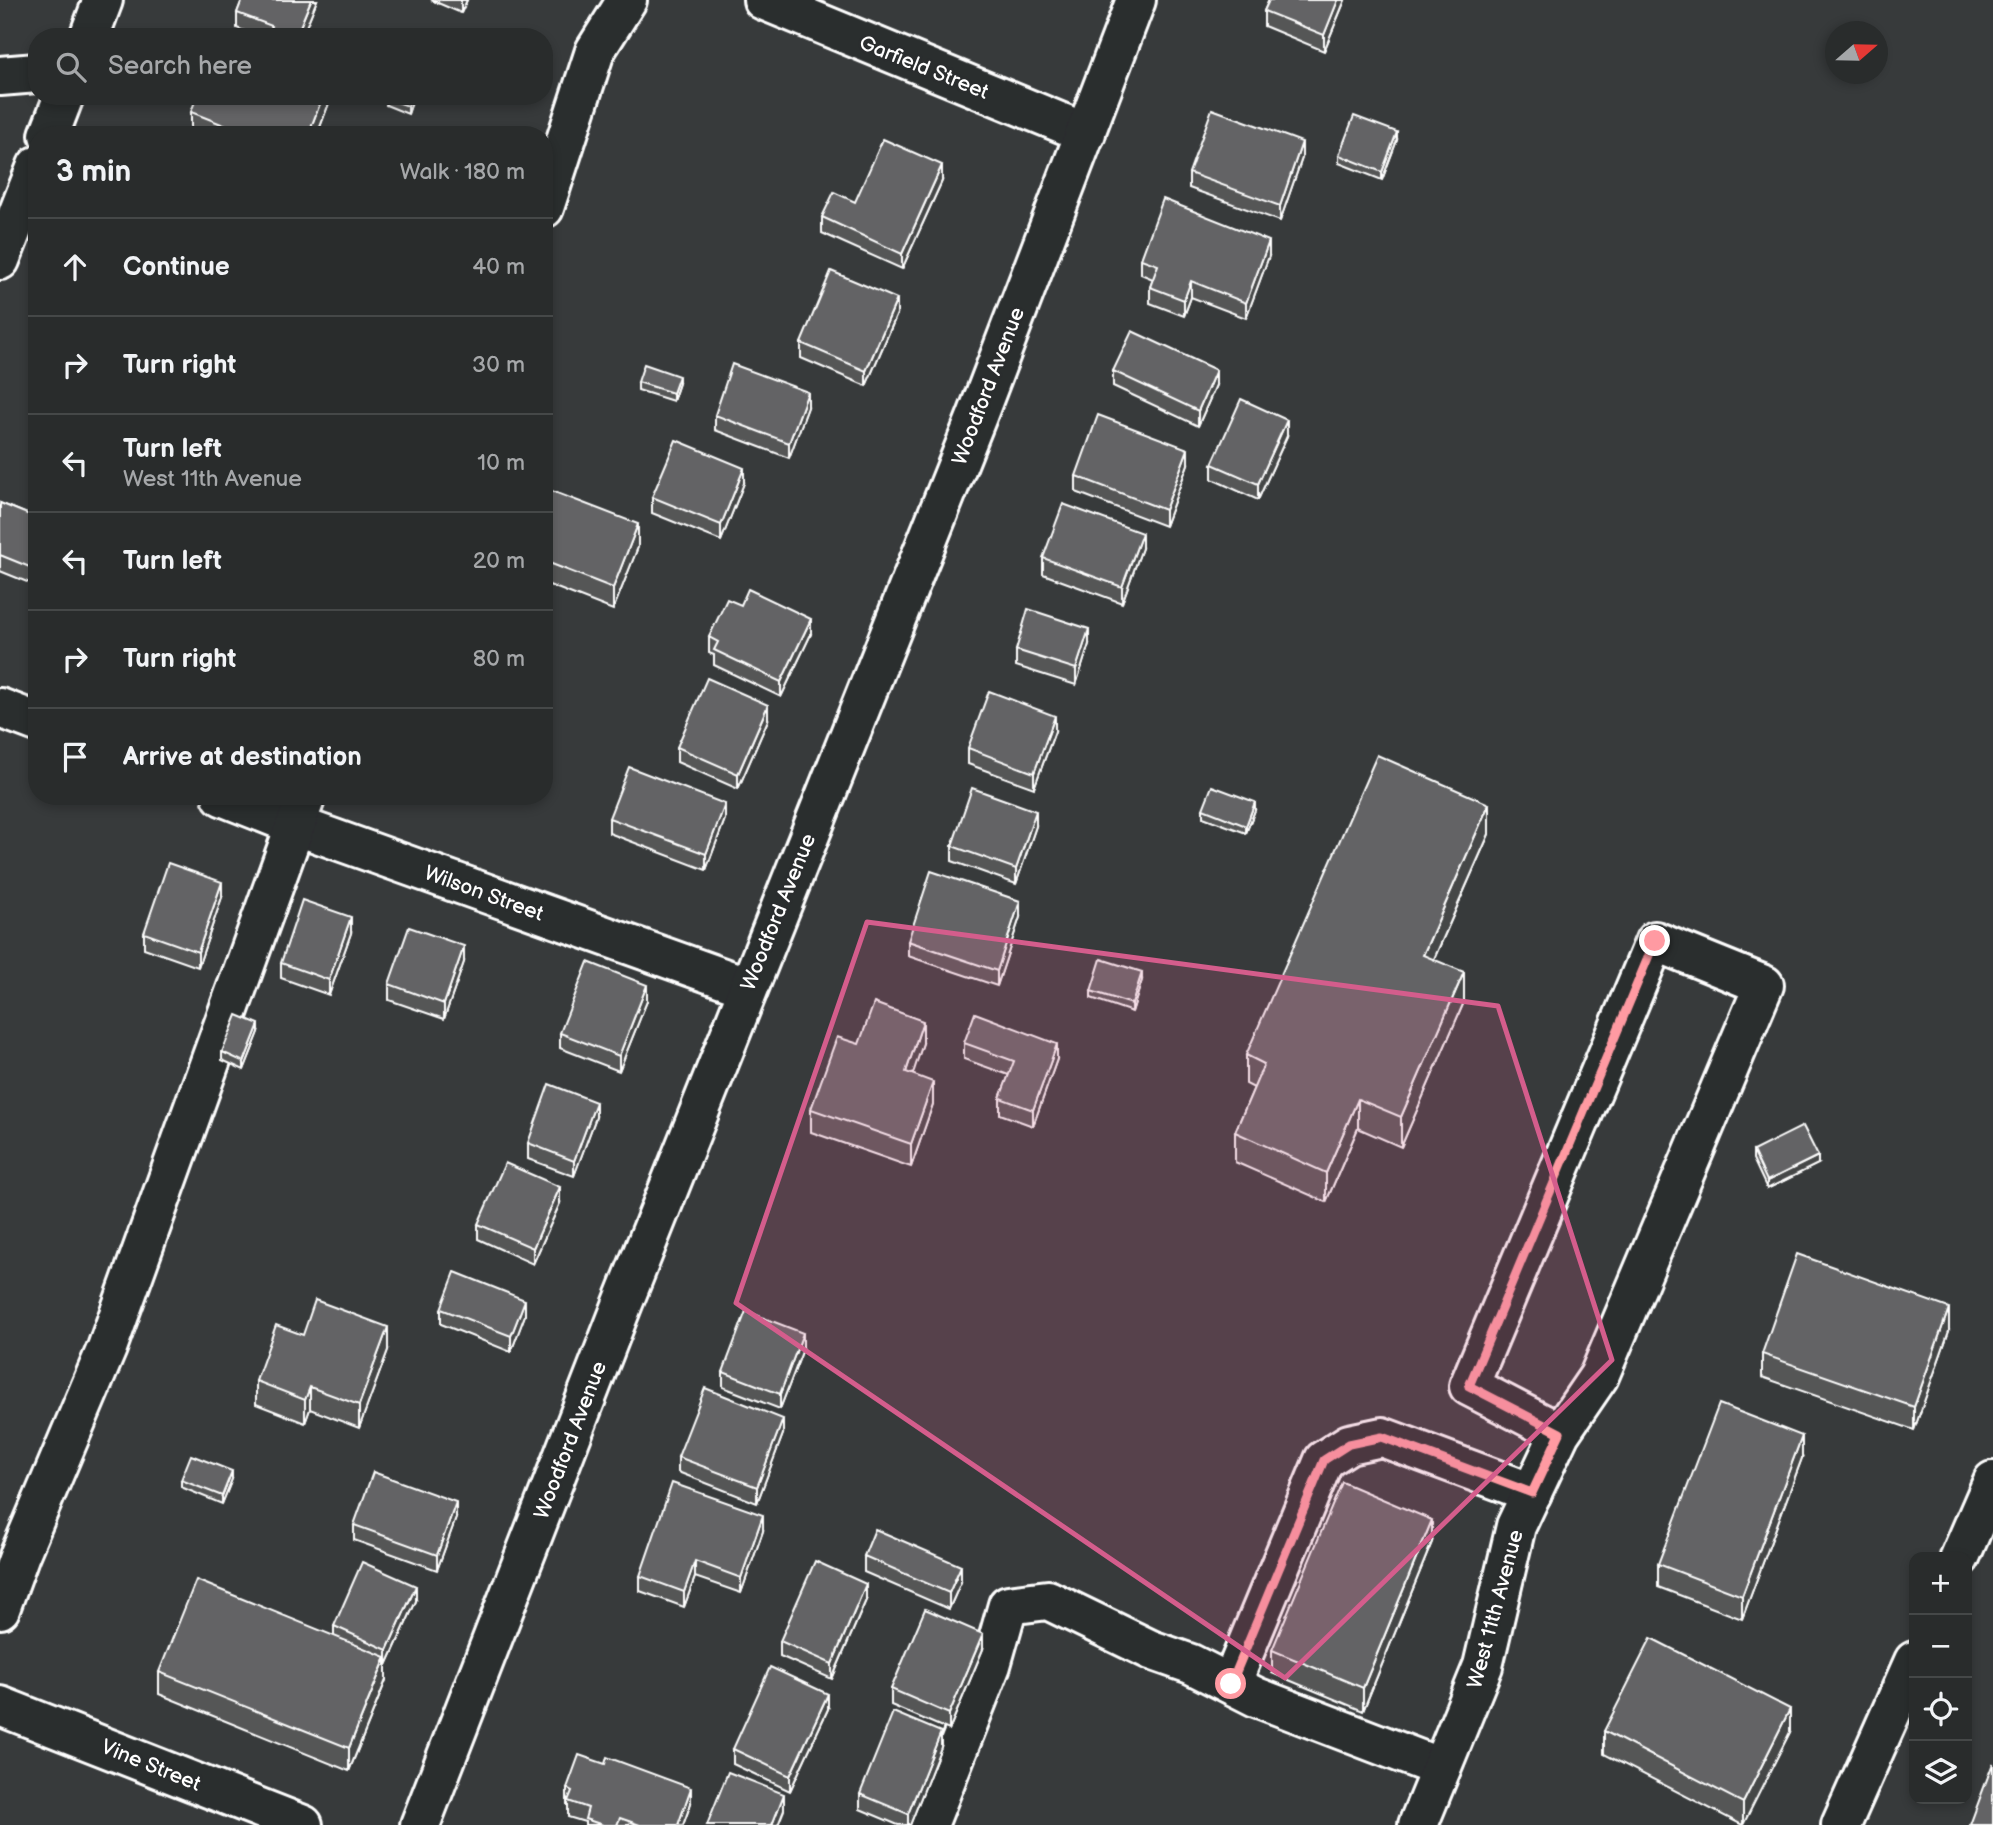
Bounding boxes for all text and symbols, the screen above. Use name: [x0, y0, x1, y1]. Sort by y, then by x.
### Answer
north arrow: [1825, 21, 1888, 84]
search box: [28, 28, 553, 105]
street label: Garfield Street: [855, 30, 993, 105]
icon: search: [52, 48, 90, 86]
text: Search here: [108, 51, 252, 82]
text: 3 min: [56, 154, 131, 190]
text: Walk · 180 m: [400, 158, 525, 186]
icon: ahead: [56, 248, 94, 286]
text: Continue: [123, 252, 230, 283]
text: 40 m: [472, 253, 525, 281]
street label: Woodford Avenue: [947, 304, 1030, 469]
icon: right: [56, 346, 94, 384]
text: Turn right: [123, 350, 236, 381]
text: 30 m: [472, 351, 525, 379]
text: Turn left: [123, 434, 222, 465]
icon: left: [56, 444, 94, 482]
text: 10 m: [477, 449, 525, 477]
text: West 11th Avenue: [123, 465, 302, 493]
icon: left: [56, 542, 94, 580]
text: Turn left: [123, 546, 222, 577]
text: 20 m: [473, 547, 525, 575]
icon: right: [56, 640, 94, 678]
text: Turn right: [123, 644, 236, 675]
text: 80 m: [473, 645, 525, 673]
icon: arrive: [56, 738, 94, 776]
text: Arrive at destination: [123, 742, 362, 773]
street label: Woodford Avenue: [736, 830, 821, 994]
street label: Wilson Street: [421, 860, 547, 927]
route end: [1639, 925, 1670, 956]
street label: Woodford Avenue: [529, 1358, 612, 1523]
street label: West 11th Avenue: [1462, 1527, 1529, 1691]
map controls: [1909, 1552, 1972, 1804]
button: +: [1909, 1552, 1972, 1615]
button: −: [1909, 1615, 1972, 1678]
route start: [1215, 1668, 1246, 1699]
button: locate: [1909, 1678, 1972, 1741]
street label: Vine Street: [97, 1734, 205, 1797]
button: layers: [1909, 1741, 1972, 1804]

